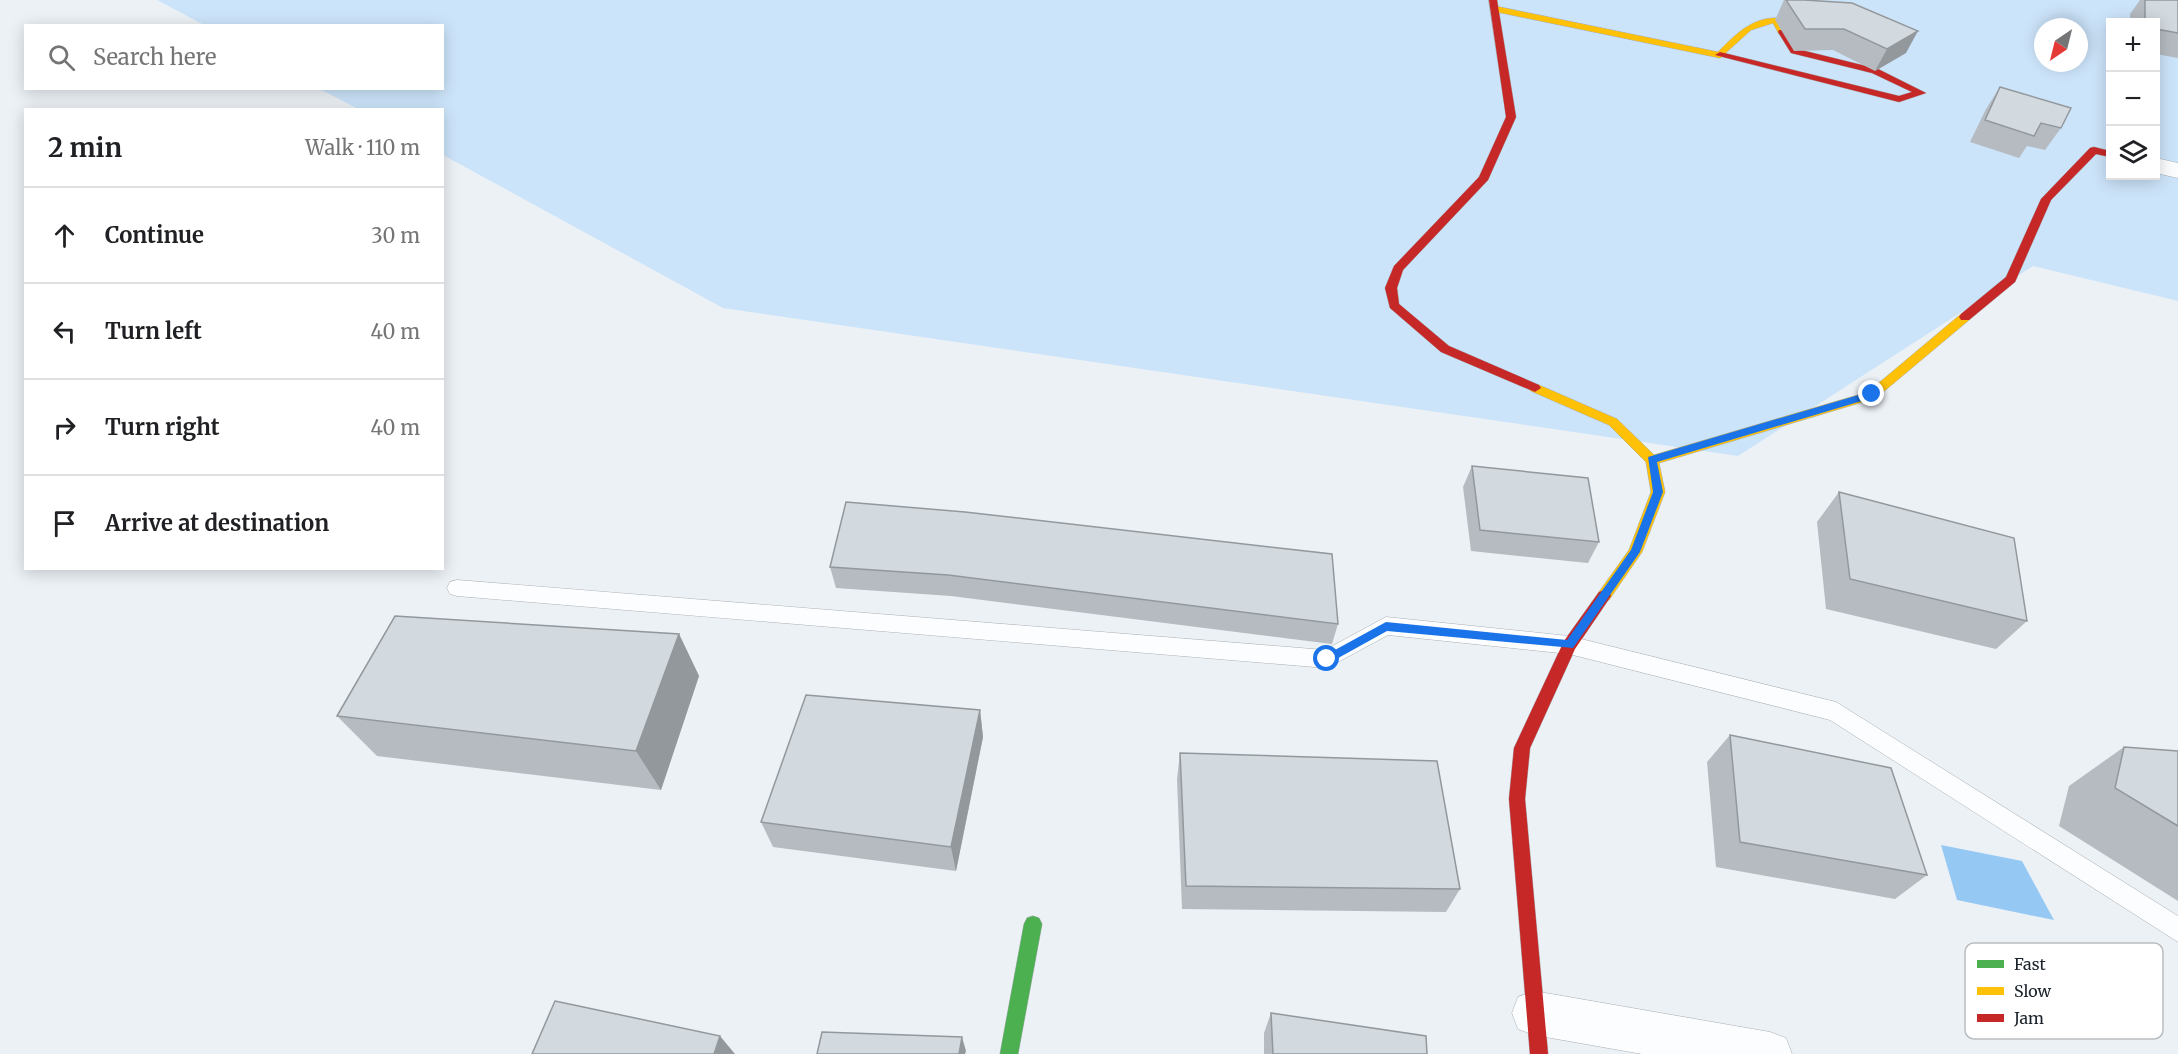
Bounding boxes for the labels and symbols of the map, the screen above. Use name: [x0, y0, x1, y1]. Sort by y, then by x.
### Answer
north arrow: [2034, 18, 2088, 72]
route end: [1858, 380, 1884, 406]
route start: [1313, 645, 1339, 671]
legend: [1965, 943, 2163, 1039]
text: Fast: [2014, 954, 2047, 974]
text: Slow: [2014, 981, 2052, 1001]
text: Jam: [2013, 1008, 2044, 1028]

